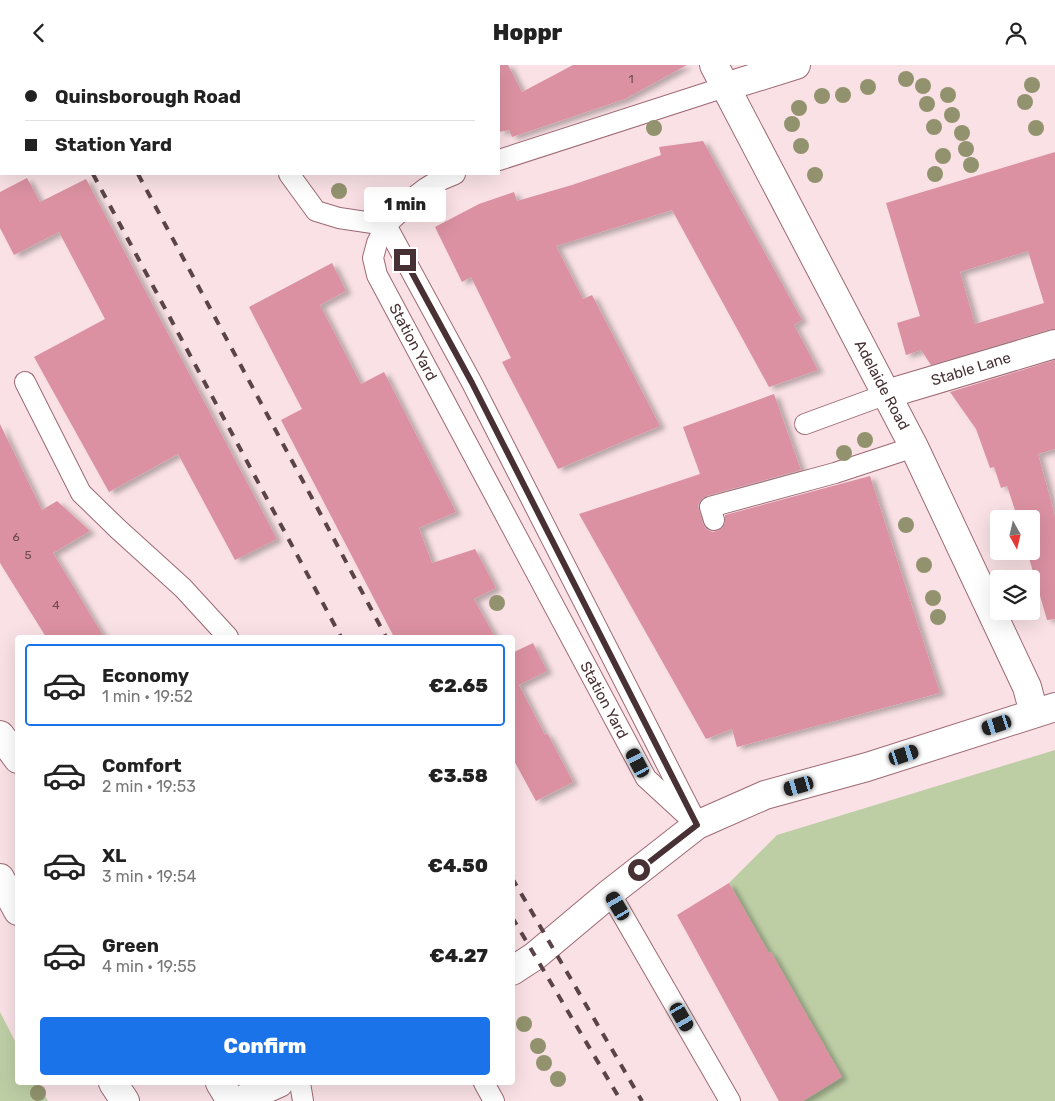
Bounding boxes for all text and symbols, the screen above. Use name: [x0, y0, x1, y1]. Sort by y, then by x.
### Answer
icon: back: [25, 19, 53, 47]
text: Hoppr: [493, 19, 562, 46]
icon: person: [1002, 19, 1030, 47]
house number: 1: [628, 72, 634, 86]
text: Quinsborough Road: [55, 85, 241, 108]
text: Station Yard: [55, 133, 172, 156]
callout: 1 min: [364, 187, 446, 223]
text: 1 min: [384, 195, 426, 214]
route end: [394, 249, 416, 271]
street label: Station Yard: [385, 300, 441, 384]
street label: Adelaide Road: [851, 337, 913, 433]
street label: Stable Lane: [929, 348, 1013, 390]
north arrow: [990, 510, 1040, 560]
map controls: [990, 510, 1040, 620]
house number: 6: [12, 530, 20, 544]
house number: 5: [24, 548, 32, 562]
button: layers: [990, 570, 1040, 620]
house number: 4: [52, 598, 60, 612]
street label: Station Yard: [576, 658, 632, 742]
icon: car: [42, 663, 87, 708]
text: Economy: [102, 664, 189, 687]
text: €2.65: [429, 674, 488, 697]
text: 1 min · 19:52: [102, 687, 193, 706]
car: [980, 713, 1013, 737]
car: [887, 743, 920, 767]
car: [624, 746, 651, 780]
icon: car: [42, 753, 87, 798]
text: Comfort: [102, 754, 182, 777]
text: €3.58: [428, 764, 488, 787]
car: [782, 775, 815, 797]
text: 2 min · 19:53: [102, 777, 196, 796]
icon: car: [42, 843, 87, 888]
text: XL: [102, 844, 126, 867]
text: €4.50: [428, 854, 488, 877]
route start: [628, 859, 650, 881]
text: 3 min · 19:54: [102, 867, 196, 886]
car: [604, 889, 631, 923]
icon: car: [42, 933, 87, 978]
text: Green: [102, 934, 159, 957]
text: €4.27: [429, 944, 488, 967]
text: 4 min · 19:55: [102, 957, 196, 976]
car: [668, 1000, 695, 1034]
button: Confirm: [40, 1017, 490, 1075]

